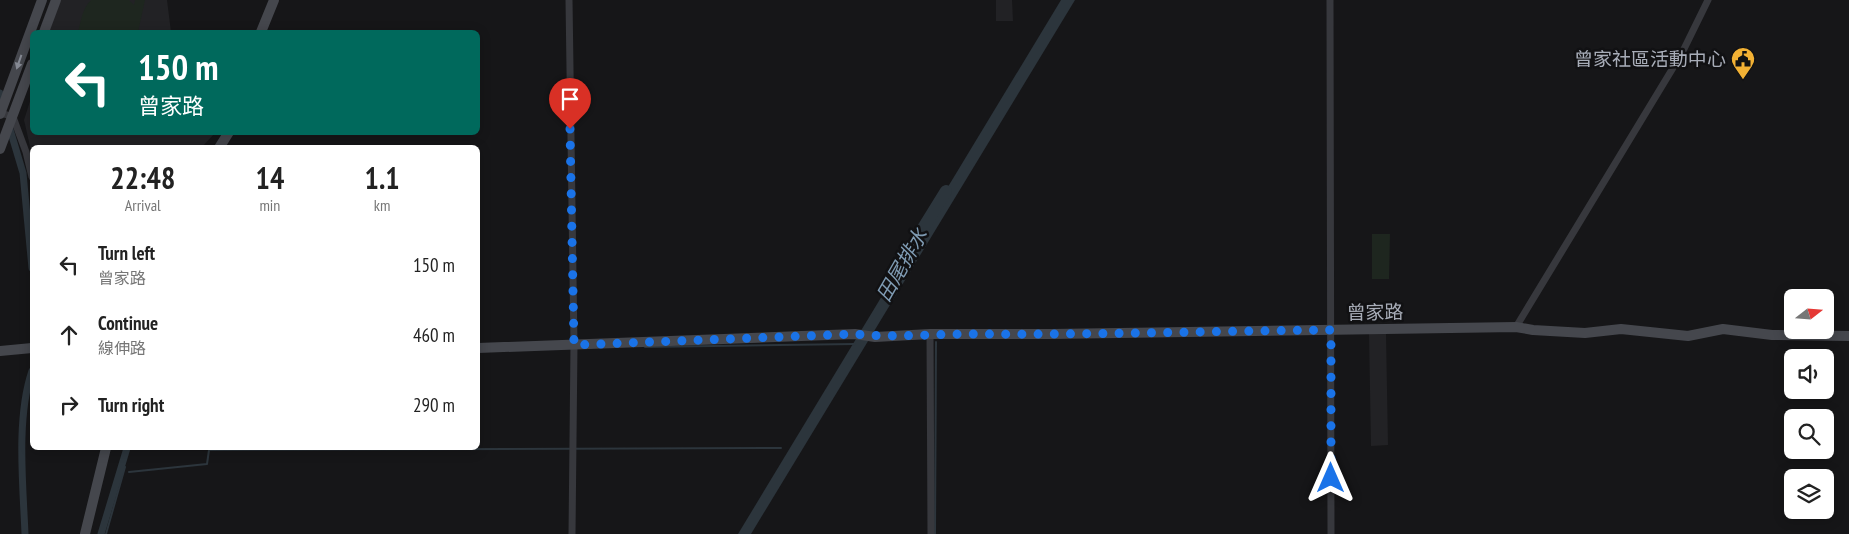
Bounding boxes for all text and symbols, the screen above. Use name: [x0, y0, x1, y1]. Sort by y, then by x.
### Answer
text: 150 m: [138, 44, 219, 90]
public building icon: 曾家社區活動中心: [1730, 46, 1756, 80]
place label: 曾家社區活動中心: [1574, 47, 1726, 71]
icon: left: [55, 50, 120, 115]
one-way arrow: [15, 55, 23, 70]
pin: [549, 78, 591, 129]
icon: arrive: [556, 85, 584, 113]
text: 曾家路: [138, 92, 204, 120]
text: 22:48: [110, 158, 175, 197]
text: 14: [256, 158, 284, 197]
text: 1.1: [365, 158, 400, 197]
text: Arrival: [125, 195, 161, 215]
text: min: [259, 195, 280, 215]
text: km: [374, 195, 390, 215]
water label: 田尾排水: [871, 223, 934, 306]
text: Turn left: [98, 241, 155, 265]
icon: left: [55, 251, 83, 279]
text: 150 m: [413, 253, 455, 277]
text: 曾家路: [98, 268, 146, 288]
north arrow: [1784, 289, 1834, 339]
map controls: [1784, 289, 1834, 519]
street label: 曾家路: [1346, 300, 1404, 324]
text: Continue: [98, 311, 158, 335]
icon: ahead: [55, 321, 83, 349]
text: 460 m: [413, 323, 455, 347]
text: 線伸路: [98, 338, 146, 358]
button: sound: [1784, 349, 1834, 399]
icon: right: [55, 391, 83, 419]
text: Turn right: [98, 393, 164, 417]
text: 290 m: [413, 393, 455, 417]
button: search: [1784, 409, 1834, 459]
position arrow: [1304, 451, 1356, 503]
button: layers: [1784, 469, 1834, 519]

